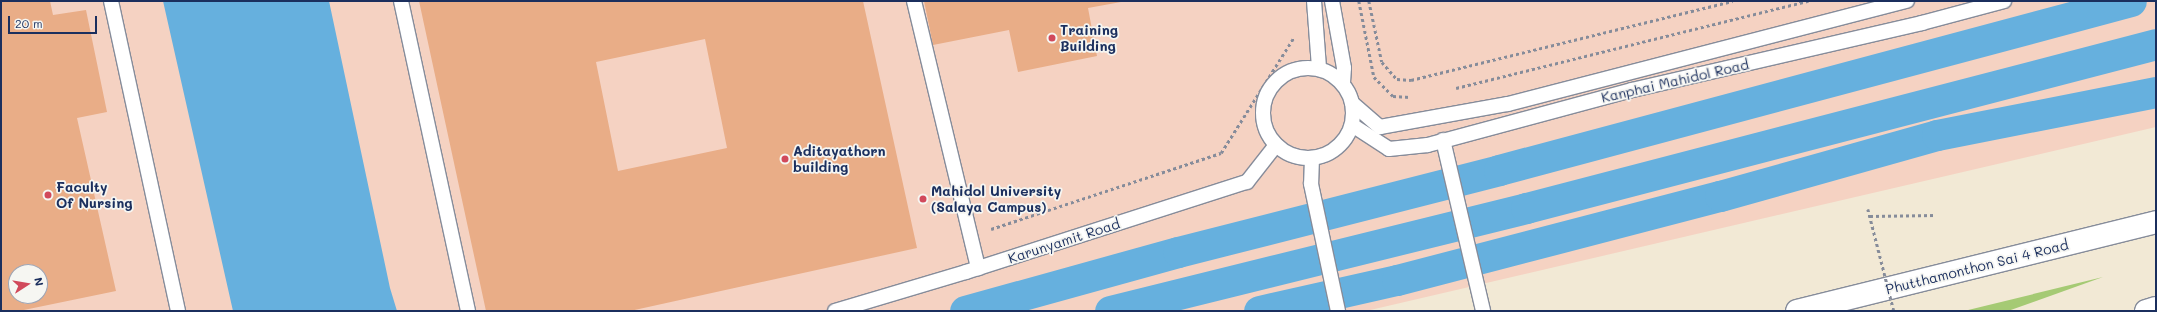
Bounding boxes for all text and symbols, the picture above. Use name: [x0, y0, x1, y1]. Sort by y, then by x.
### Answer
scale bar: [10, 8, 99, 34]
text: 20 m: [15, 15, 43, 31]
place label: Training Building: [1060, 22, 1118, 54]
marker: Training Building: [1047, 33, 1057, 43]
street label: Kanphai Mahidol Road: [1599, 56, 1751, 106]
place label: Aditayathorn building: [793, 143, 886, 176]
marker: Aditayathorn building: [780, 154, 790, 164]
place label: Faculty Of Nursing: [56, 179, 133, 212]
place label: Mahidol University (Salaya Campus): [931, 183, 1061, 216]
marker: Faculty Of Nursing: [43, 190, 53, 200]
marker: Mahidol University (Salaya Campus): [918, 194, 928, 204]
street label: Karunyamit Road: [1006, 215, 1122, 267]
street label: Phutthamonthon Sai 4 Road: [1884, 236, 2070, 298]
north arrow: [8, 264, 48, 304]
text: N: [31, 276, 47, 287]

